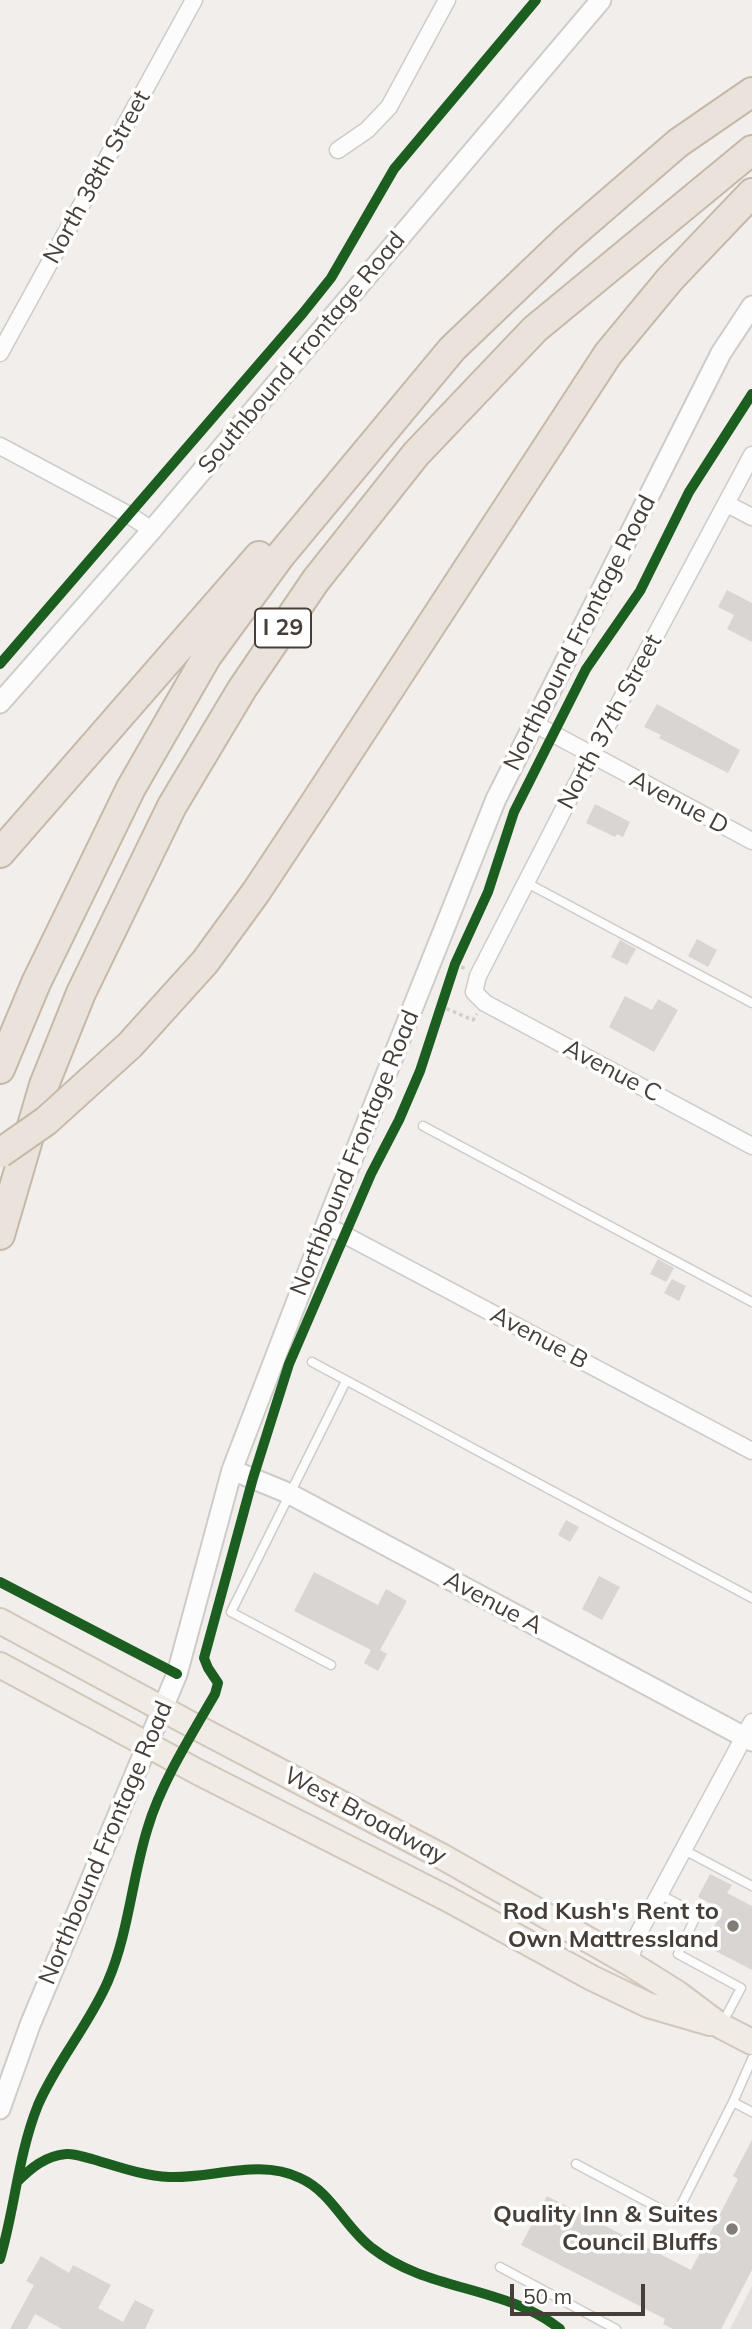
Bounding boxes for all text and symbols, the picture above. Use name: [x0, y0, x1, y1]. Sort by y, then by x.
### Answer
street label: North 38th Street: [37, 85, 157, 269]
street label: Southbound Frontage Road: [192, 226, 412, 480]
street label: Northbound Frontage Road: [498, 491, 662, 775]
road number: I 29: [255, 608, 311, 648]
street label: North 37th Street: [552, 630, 668, 814]
street label: Avenue D: [625, 765, 733, 841]
street label: Northbound Frontage Road: [284, 1006, 426, 1300]
street label: Avenue C: [558, 1033, 666, 1109]
street label: Avenue B: [485, 1300, 593, 1376]
street label: Avenue A: [439, 1565, 547, 1641]
street label: Northbound Frontage Road: [33, 1697, 179, 1989]
street label: West Broadway: [279, 1761, 451, 1871]
place label: Rod Kush's Rent to Own Mattressland: [503, 1898, 719, 1954]
marker: Rod Kush's Rent to Own Mattressland: [725, 1918, 741, 1934]
place label: Quality Inn & Suites Council Bluffs: [493, 2201, 718, 2257]
marker: Quality Inn & Suites Council Bluffs: [724, 2221, 740, 2237]
scale bar: [514, 2270, 649, 2314]
text: 50 m: [523, 2283, 572, 2309]

